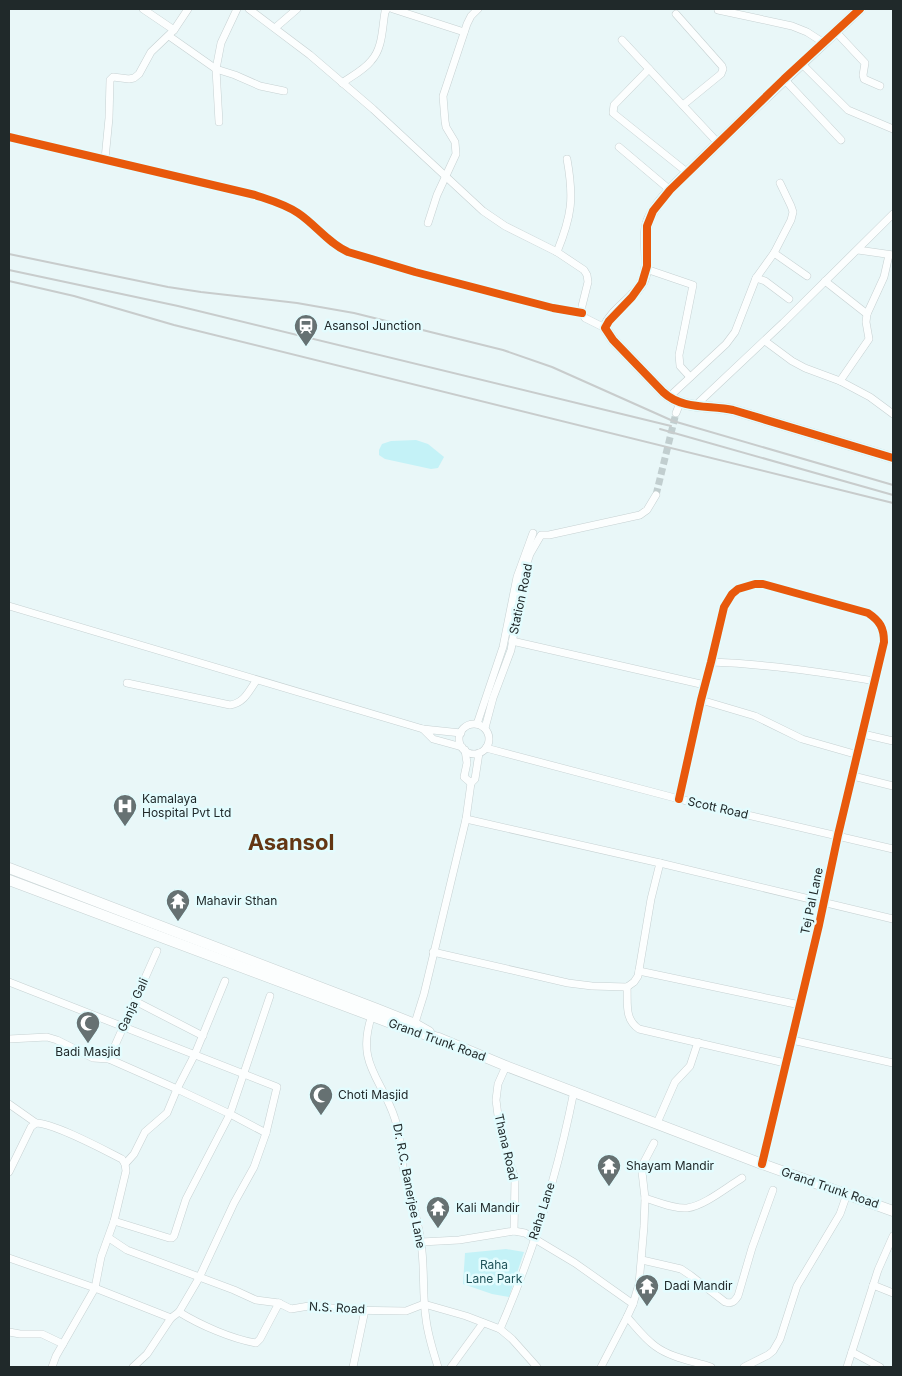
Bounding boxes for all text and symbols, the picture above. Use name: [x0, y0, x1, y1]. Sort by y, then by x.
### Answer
station icon: Asansol Junction: [293, 313, 319, 347]
place label: Asansol Junction: [324, 318, 421, 333]
street label: Station Road: [506, 562, 535, 636]
place label: Kamalaya Hospital Pvt Ltd: [142, 791, 231, 820]
hospital icon: Kamalaya Hospital Pvt Ltd: [112, 793, 138, 827]
street label: Scott Road: [686, 793, 750, 822]
district label: Asansol: [248, 829, 334, 855]
street label: Tej Pal Lane: [797, 866, 826, 936]
temple icon: Mahavir Sthan: [165, 888, 191, 922]
place label: Mahavir Sthan: [196, 893, 277, 908]
street label: Ganja Gali: [114, 975, 151, 1034]
mosque icon: Badi Masjid: [75, 1010, 101, 1044]
street label: Grand Trunk Road: [386, 1015, 488, 1064]
place label: Badi Masjid: [55, 1044, 121, 1059]
mosque icon: Choti Masjid: [308, 1082, 334, 1116]
place label: Choti Masjid: [338, 1087, 408, 1102]
street label: Thana Road: [492, 1112, 521, 1182]
street label: Dr. R.C. Banerjee Lane: [390, 1122, 429, 1250]
temple icon: Shayam Mandir: [596, 1153, 622, 1187]
place label: Shayam Mandir: [626, 1158, 715, 1173]
street label: Grand Trunk Road: [779, 1164, 881, 1211]
street label: Raha Lane: [525, 1180, 558, 1241]
temple icon: Kali Mandir: [425, 1195, 451, 1229]
place label: Kali Mandir: [456, 1200, 520, 1215]
park label: Raha Lane Park: [466, 1257, 523, 1286]
temple icon: Dadi Mandir: [634, 1273, 660, 1307]
place label: Dadi Mandir: [664, 1278, 733, 1293]
street label: N.S. Road: [309, 1299, 365, 1316]

